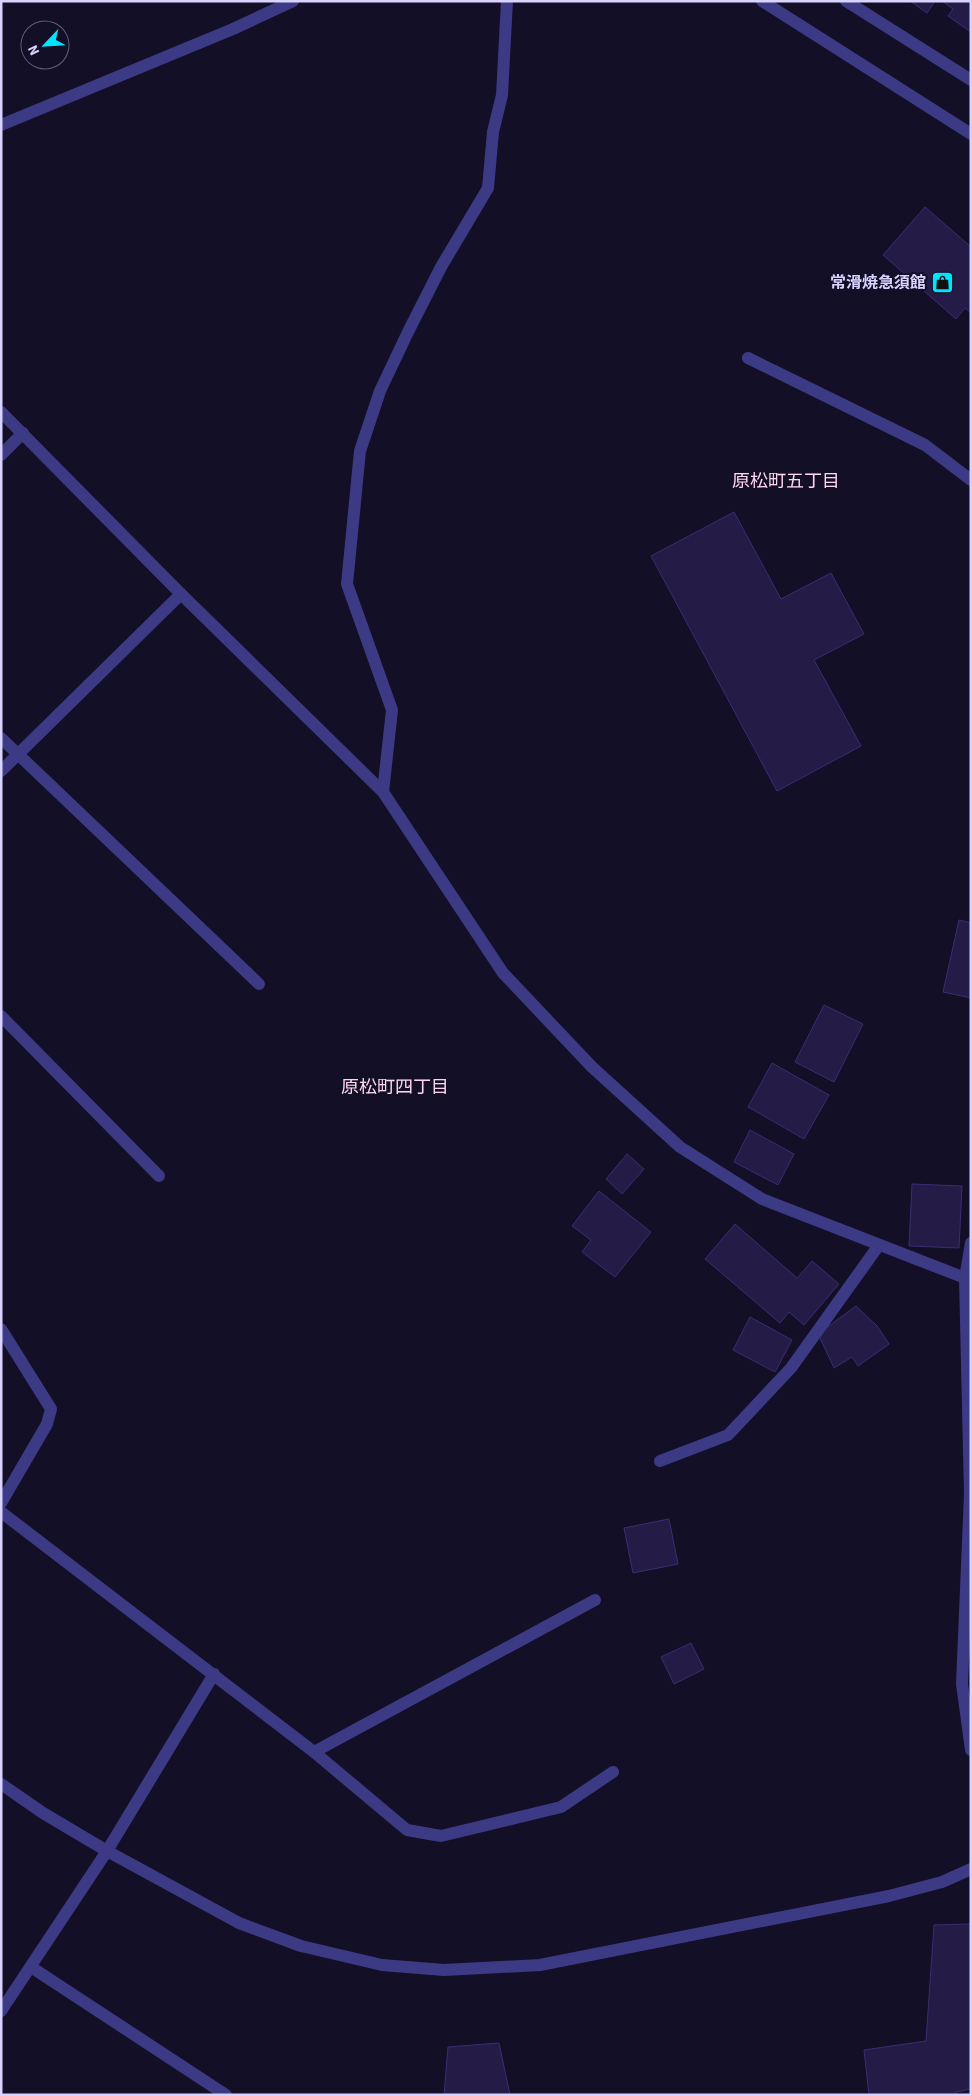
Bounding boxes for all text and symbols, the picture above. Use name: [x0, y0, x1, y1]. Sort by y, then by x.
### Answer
north arrow: [20, 20, 70, 70]
text: N: [23, 42, 45, 59]
shop icon: 常滑焼急須館: [930, 270, 954, 294]
place label: 常滑焼急須館: [830, 272, 926, 294]
district label: 原松町五丁目: [732, 469, 840, 494]
district label: 原松町四丁目: [341, 1075, 449, 1100]

